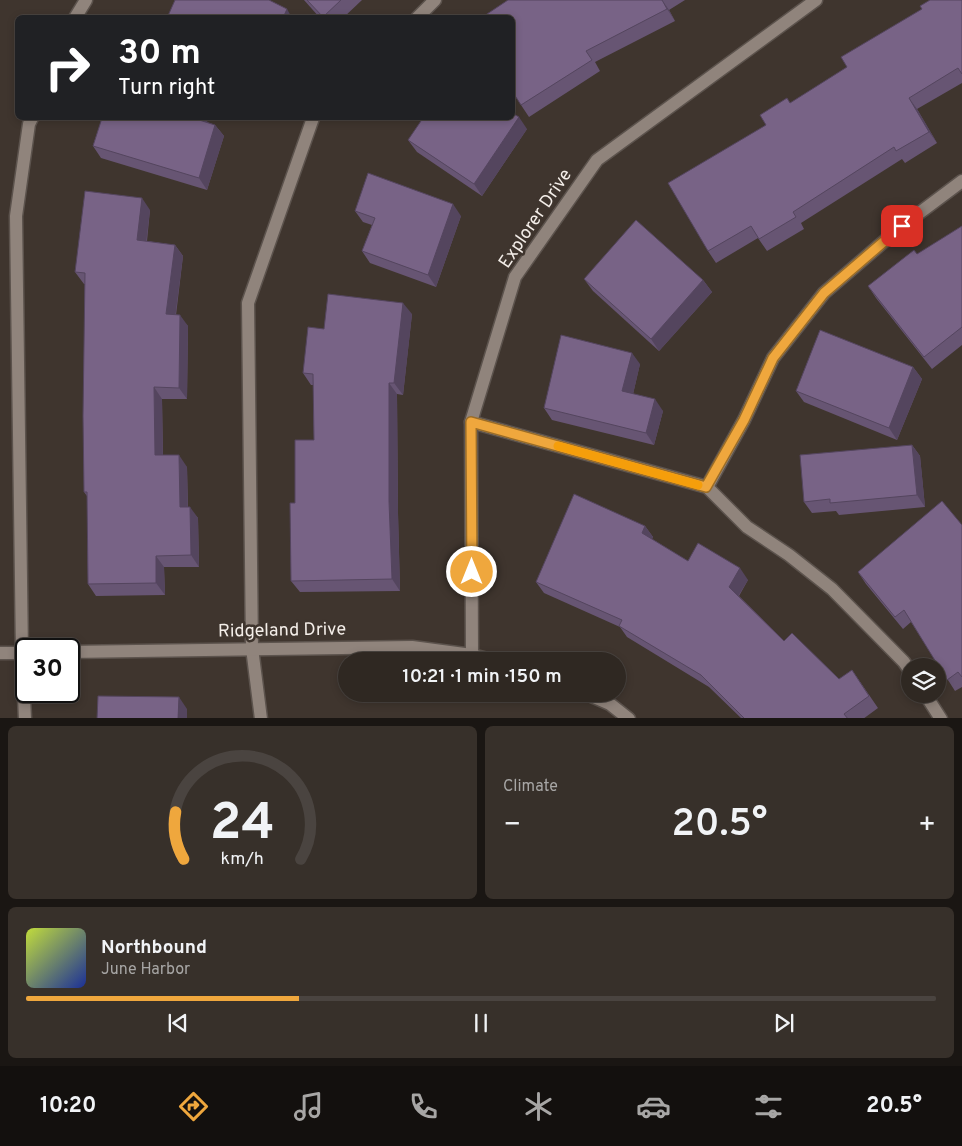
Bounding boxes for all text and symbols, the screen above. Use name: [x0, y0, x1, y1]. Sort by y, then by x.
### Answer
text: 30 m: [118, 32, 201, 76]
icon: right: [35, 35, 100, 100]
text: Turn right: [118, 75, 215, 102]
street label: Explorer Drive: [494, 165, 578, 273]
pin: [881, 205, 923, 247]
icon: arrive: [888, 212, 916, 240]
position arrow: [445, 545, 497, 597]
street label: Ridgeland Drive: [218, 618, 346, 644]
speed limit sign: 30: [15, 638, 80, 703]
map controls: [901, 658, 946, 703]
button: layers: [901, 658, 946, 703]
text: 10:21 · 1 min · 150 m: [402, 665, 562, 689]
text: Climate: [503, 777, 558, 797]
text: 24: [210, 792, 275, 858]
text: 20.5°: [671, 801, 768, 850]
text: −: [503, 808, 521, 844]
text: +: [918, 808, 936, 844]
text: km/h: [221, 848, 264, 871]
text: Northbound: [101, 936, 207, 960]
text: June Harbor: [101, 960, 190, 980]
icon: previous: [164, 1009, 192, 1037]
icon: pause: [467, 1009, 495, 1037]
icon: next: [770, 1009, 798, 1037]
icon: directions: [176, 1089, 211, 1124]
icon: music: [291, 1089, 326, 1124]
icon: phone: [406, 1089, 441, 1124]
icon: climate: [521, 1089, 556, 1124]
icon: car: [636, 1089, 671, 1124]
icon: filters: [751, 1089, 786, 1124]
text: 10:20: [40, 1093, 97, 1120]
text: 20.5°: [866, 1093, 922, 1120]

